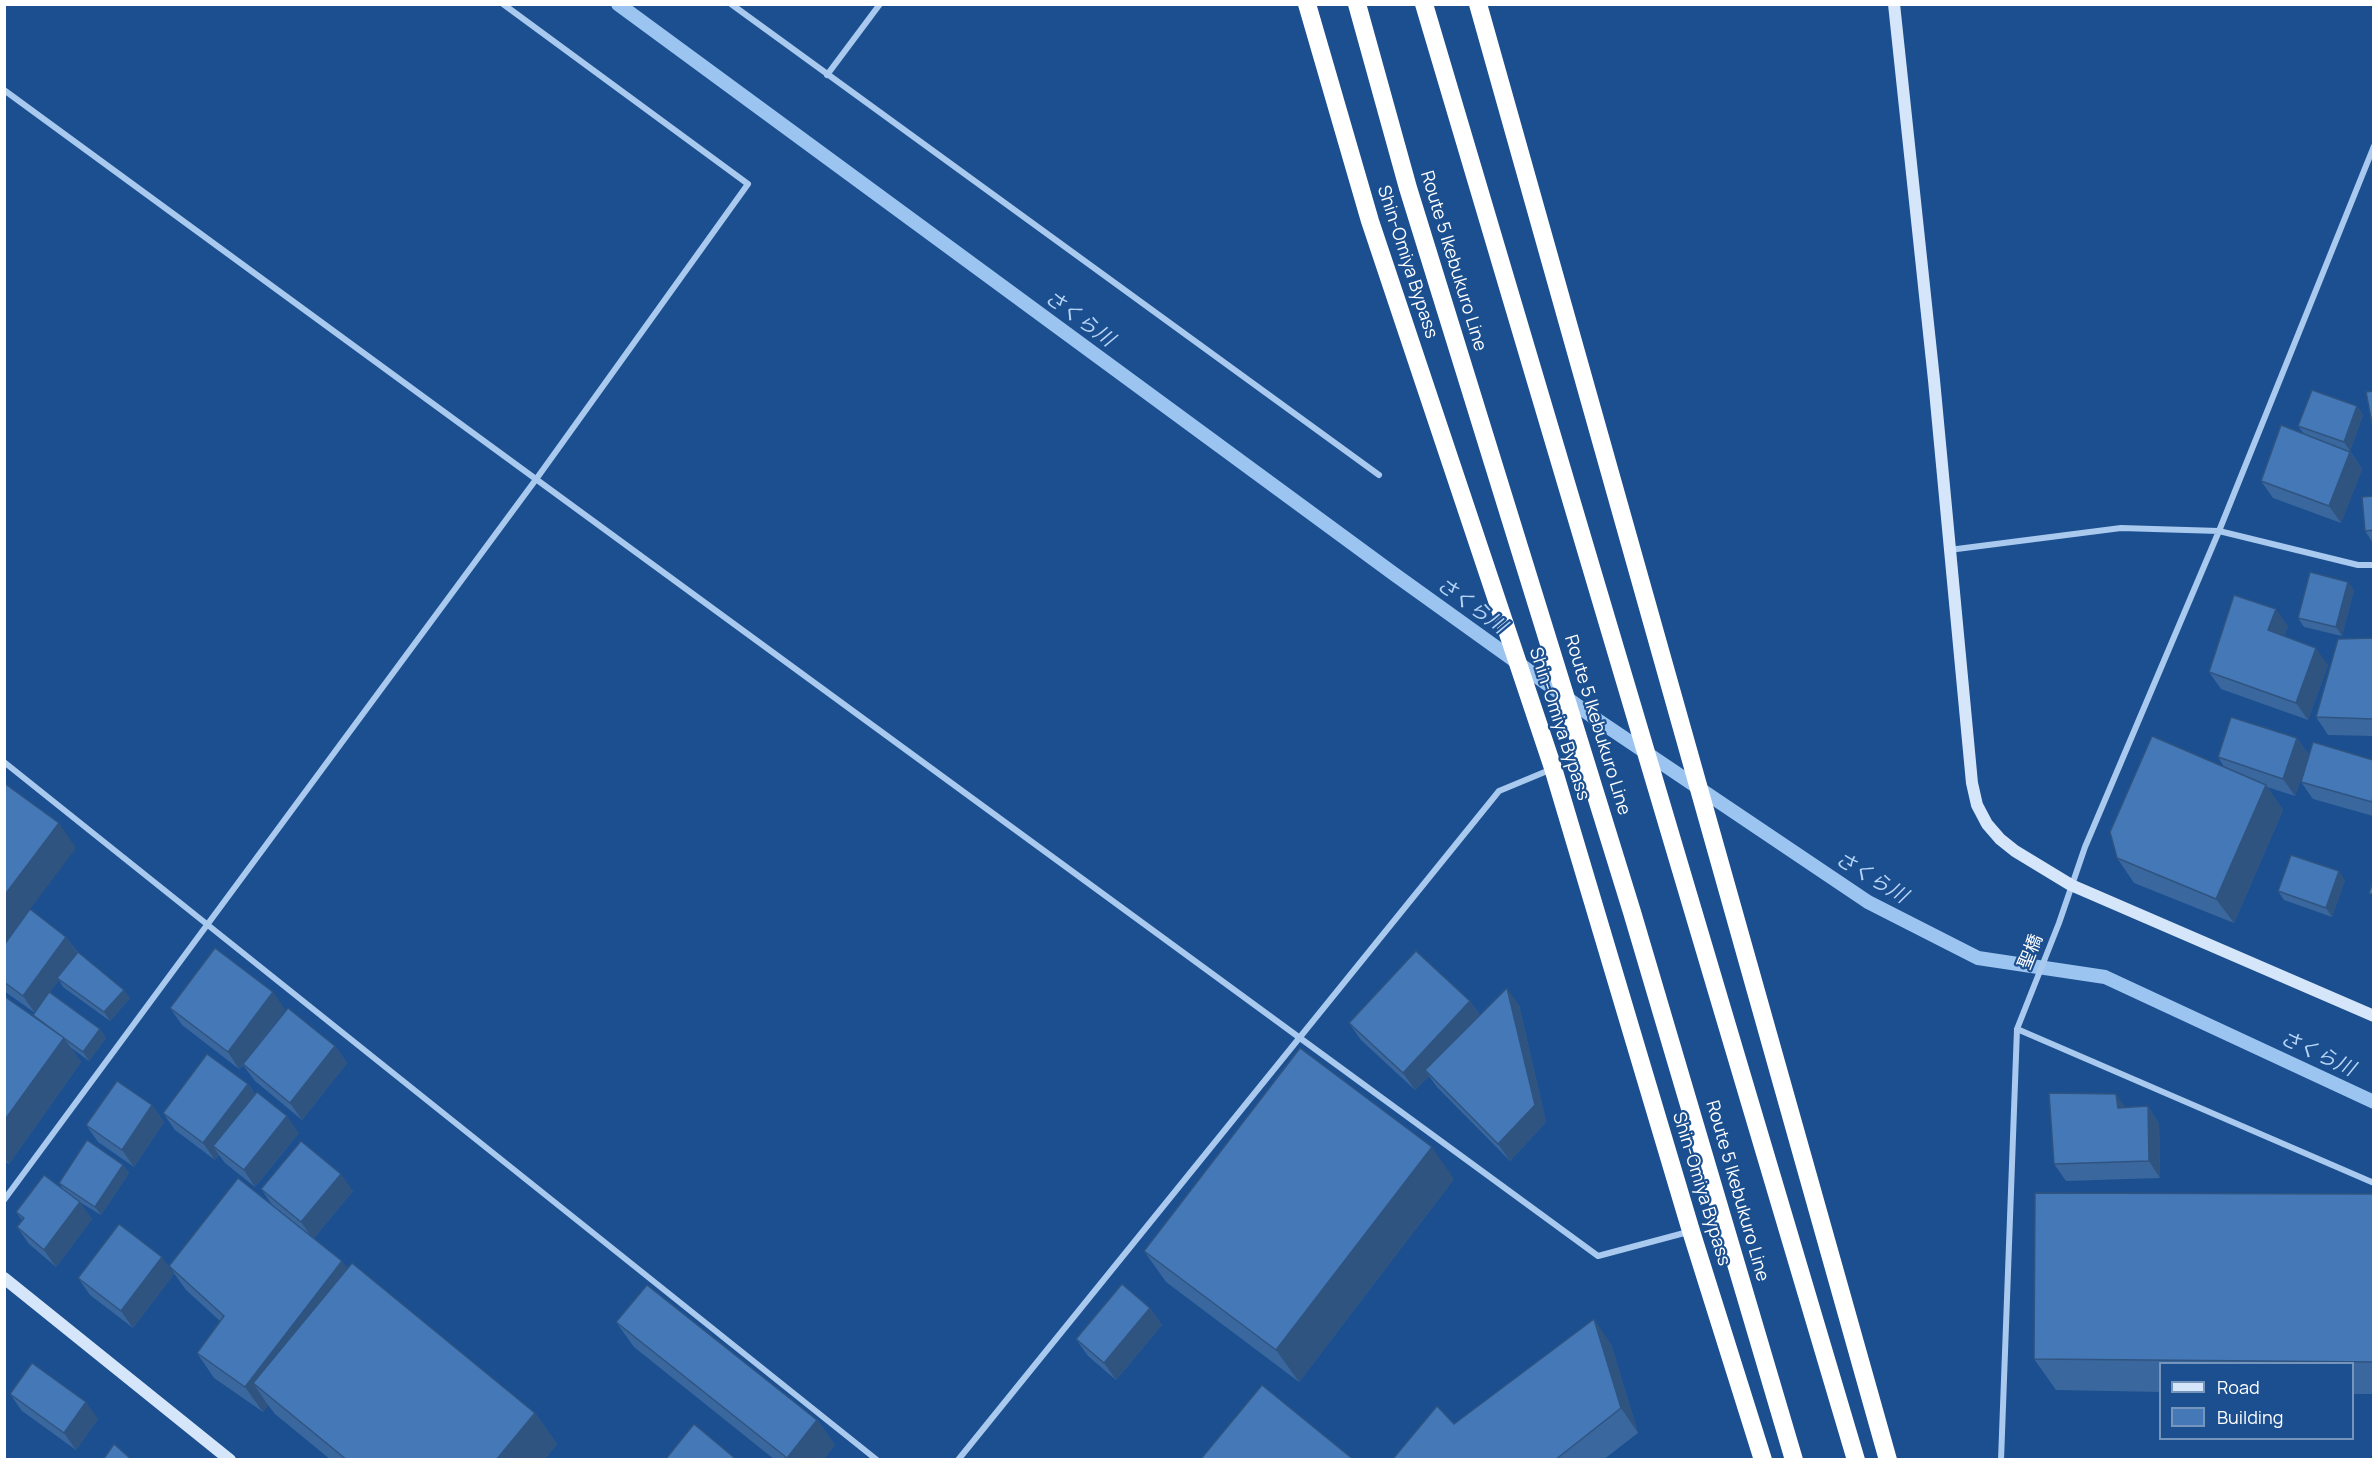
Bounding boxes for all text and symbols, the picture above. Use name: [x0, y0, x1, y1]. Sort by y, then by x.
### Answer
street label: Route 5 Ikebukuro Line: [1415, 168, 1491, 354]
street label: Shin-Omiya Bypass: [1372, 183, 1442, 341]
water label: さくら川: [1040, 286, 1118, 352]
water label: さくら川: [1432, 573, 1510, 639]
street label: Route 5 Ikebukuro Line: [1559, 632, 1635, 818]
street label: Shin-Omiya Bypass: [1524, 645, 1594, 803]
water label: さくら川: [1831, 847, 1911, 909]
street label: 聖橋: [2014, 931, 2048, 973]
water label: さくら川: [2276, 1026, 2358, 1082]
street label: Route 5 Ikebukuro Line: [1701, 1098, 1773, 1284]
street label: Shin-Omiya Bypass: [1667, 1110, 1735, 1268]
legend: [2159, 1362, 2354, 1440]
text: Road: [2217, 1375, 2260, 1399]
text: Building: [2217, 1405, 2283, 1429]

